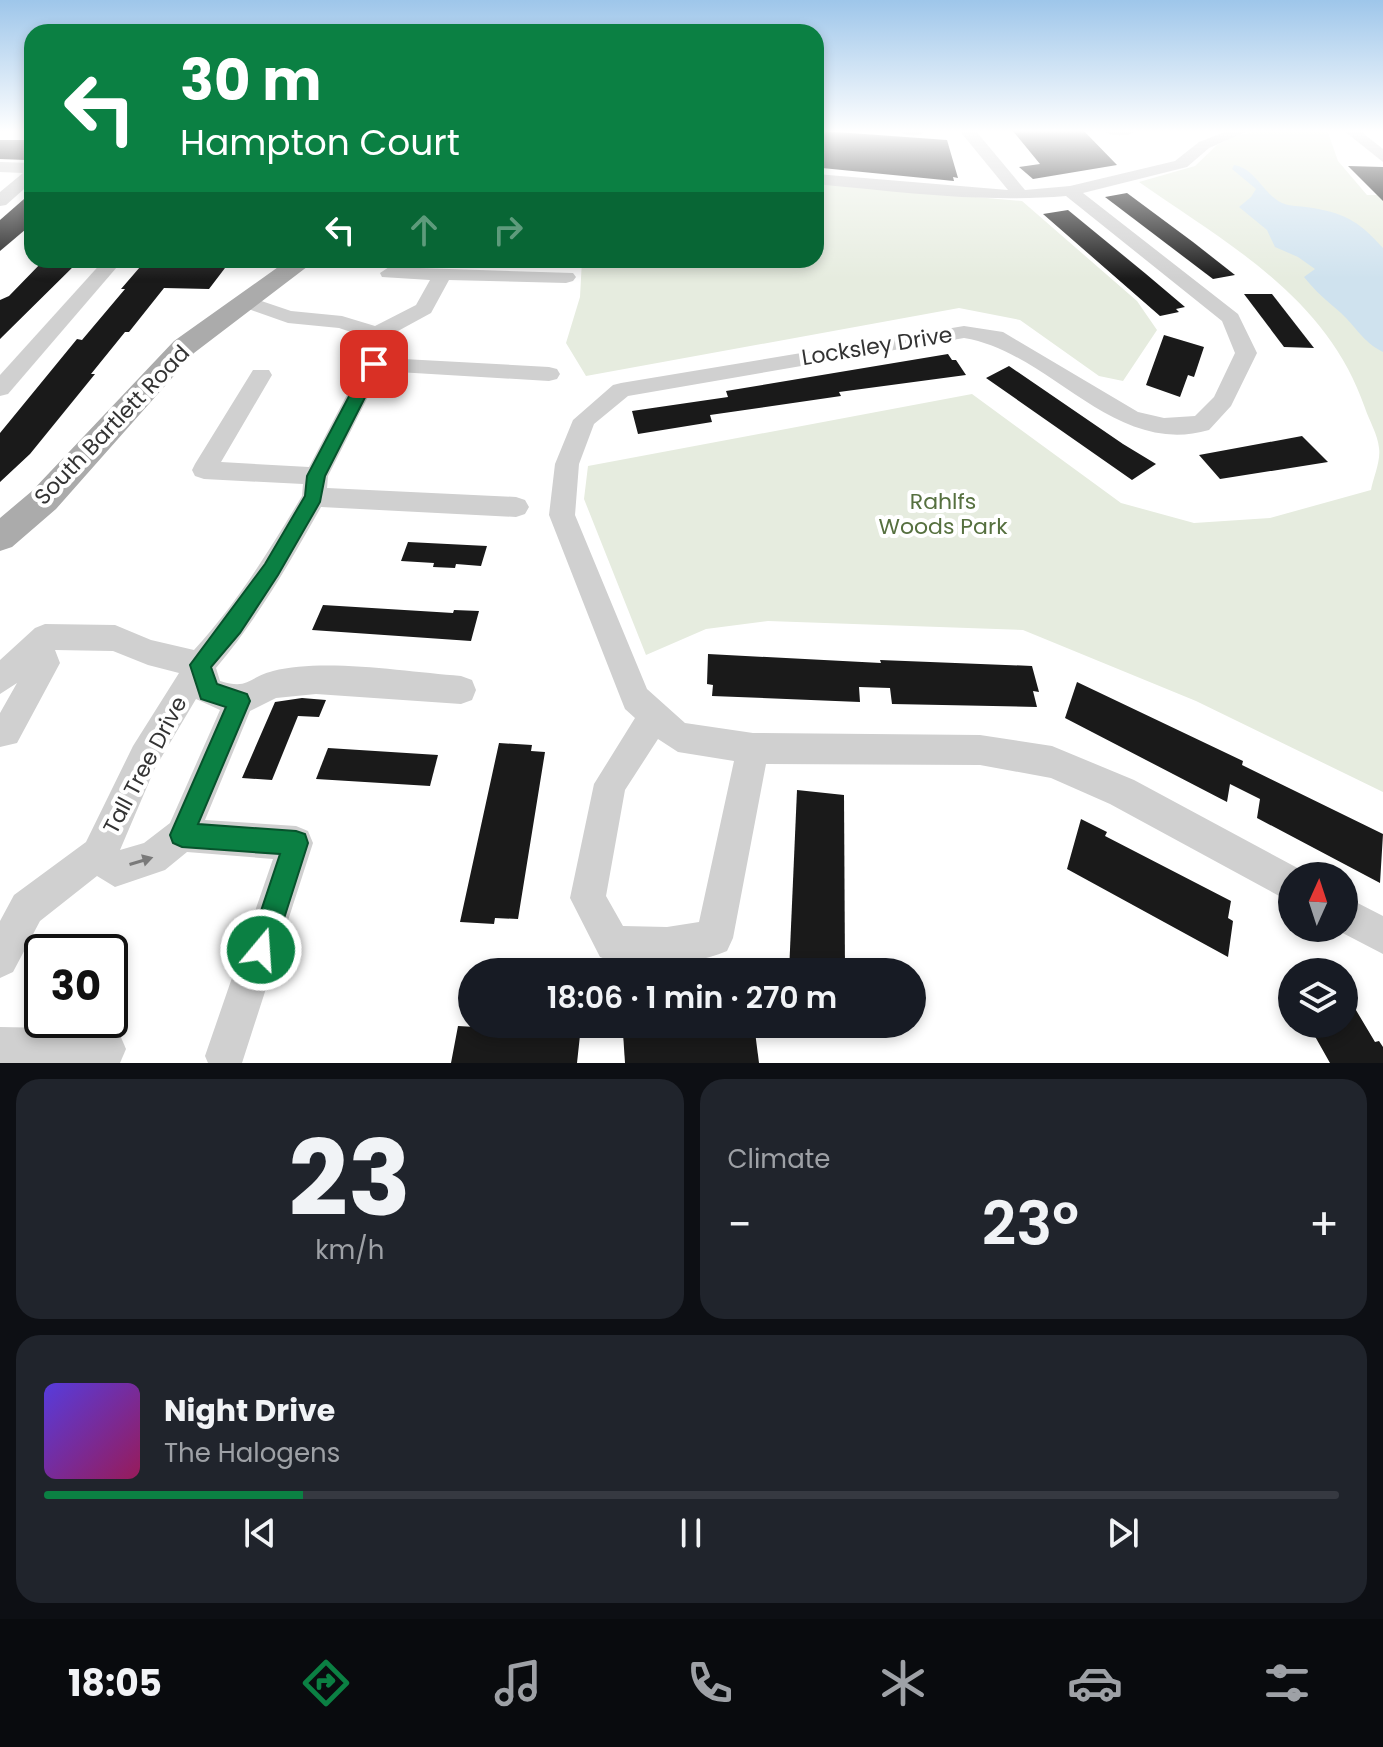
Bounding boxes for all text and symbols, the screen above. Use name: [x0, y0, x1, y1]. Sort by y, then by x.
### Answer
text: 30 m: [180, 41, 322, 120]
icon: left: [48, 56, 152, 160]
text: Hampton Court: [180, 117, 460, 168]
icon: left: [318, 208, 362, 252]
icon: ahead: [402, 208, 446, 252]
icon: right: [486, 208, 530, 252]
street label: Locksley Drive: [799, 319, 955, 373]
pin: [340, 330, 408, 398]
street label: South Bartlett Road: [27, 338, 197, 512]
icon: arrive: [352, 342, 396, 386]
park label: Rahlfs Woods Park: [878, 486, 1008, 542]
street label: Tall Tree Drive: [96, 691, 194, 839]
one-way arrow: [129, 855, 153, 867]
north arrow: [1278, 862, 1358, 942]
map controls: [1278, 862, 1358, 1038]
position arrow: [219, 908, 303, 992]
speed limit sign: 30: [24, 934, 128, 1038]
button: layers: [1278, 958, 1358, 1038]
text: 18:06 · 1 min · 270 m: [547, 976, 837, 1019]
text: 23: [289, 1106, 411, 1251]
text: Climate: [728, 1141, 830, 1177]
text: 23°: [982, 1182, 1079, 1266]
text: −: [728, 1194, 752, 1255]
text: +: [1309, 1194, 1339, 1255]
text: km/h: [315, 1232, 384, 1268]
text: Night Drive: [164, 1389, 335, 1432]
text: The Halogens: [164, 1435, 340, 1471]
icon: previous: [238, 1511, 282, 1555]
icon: pause: [669, 1511, 713, 1555]
icon: next: [1101, 1511, 1145, 1555]
icon: directions: [298, 1655, 354, 1711]
icon: music: [490, 1655, 546, 1711]
icon: phone: [682, 1655, 738, 1711]
icon: climate: [875, 1655, 931, 1711]
icon: car: [1067, 1655, 1123, 1711]
icon: filters: [1259, 1655, 1315, 1711]
text: 18:05: [68, 1658, 162, 1709]

